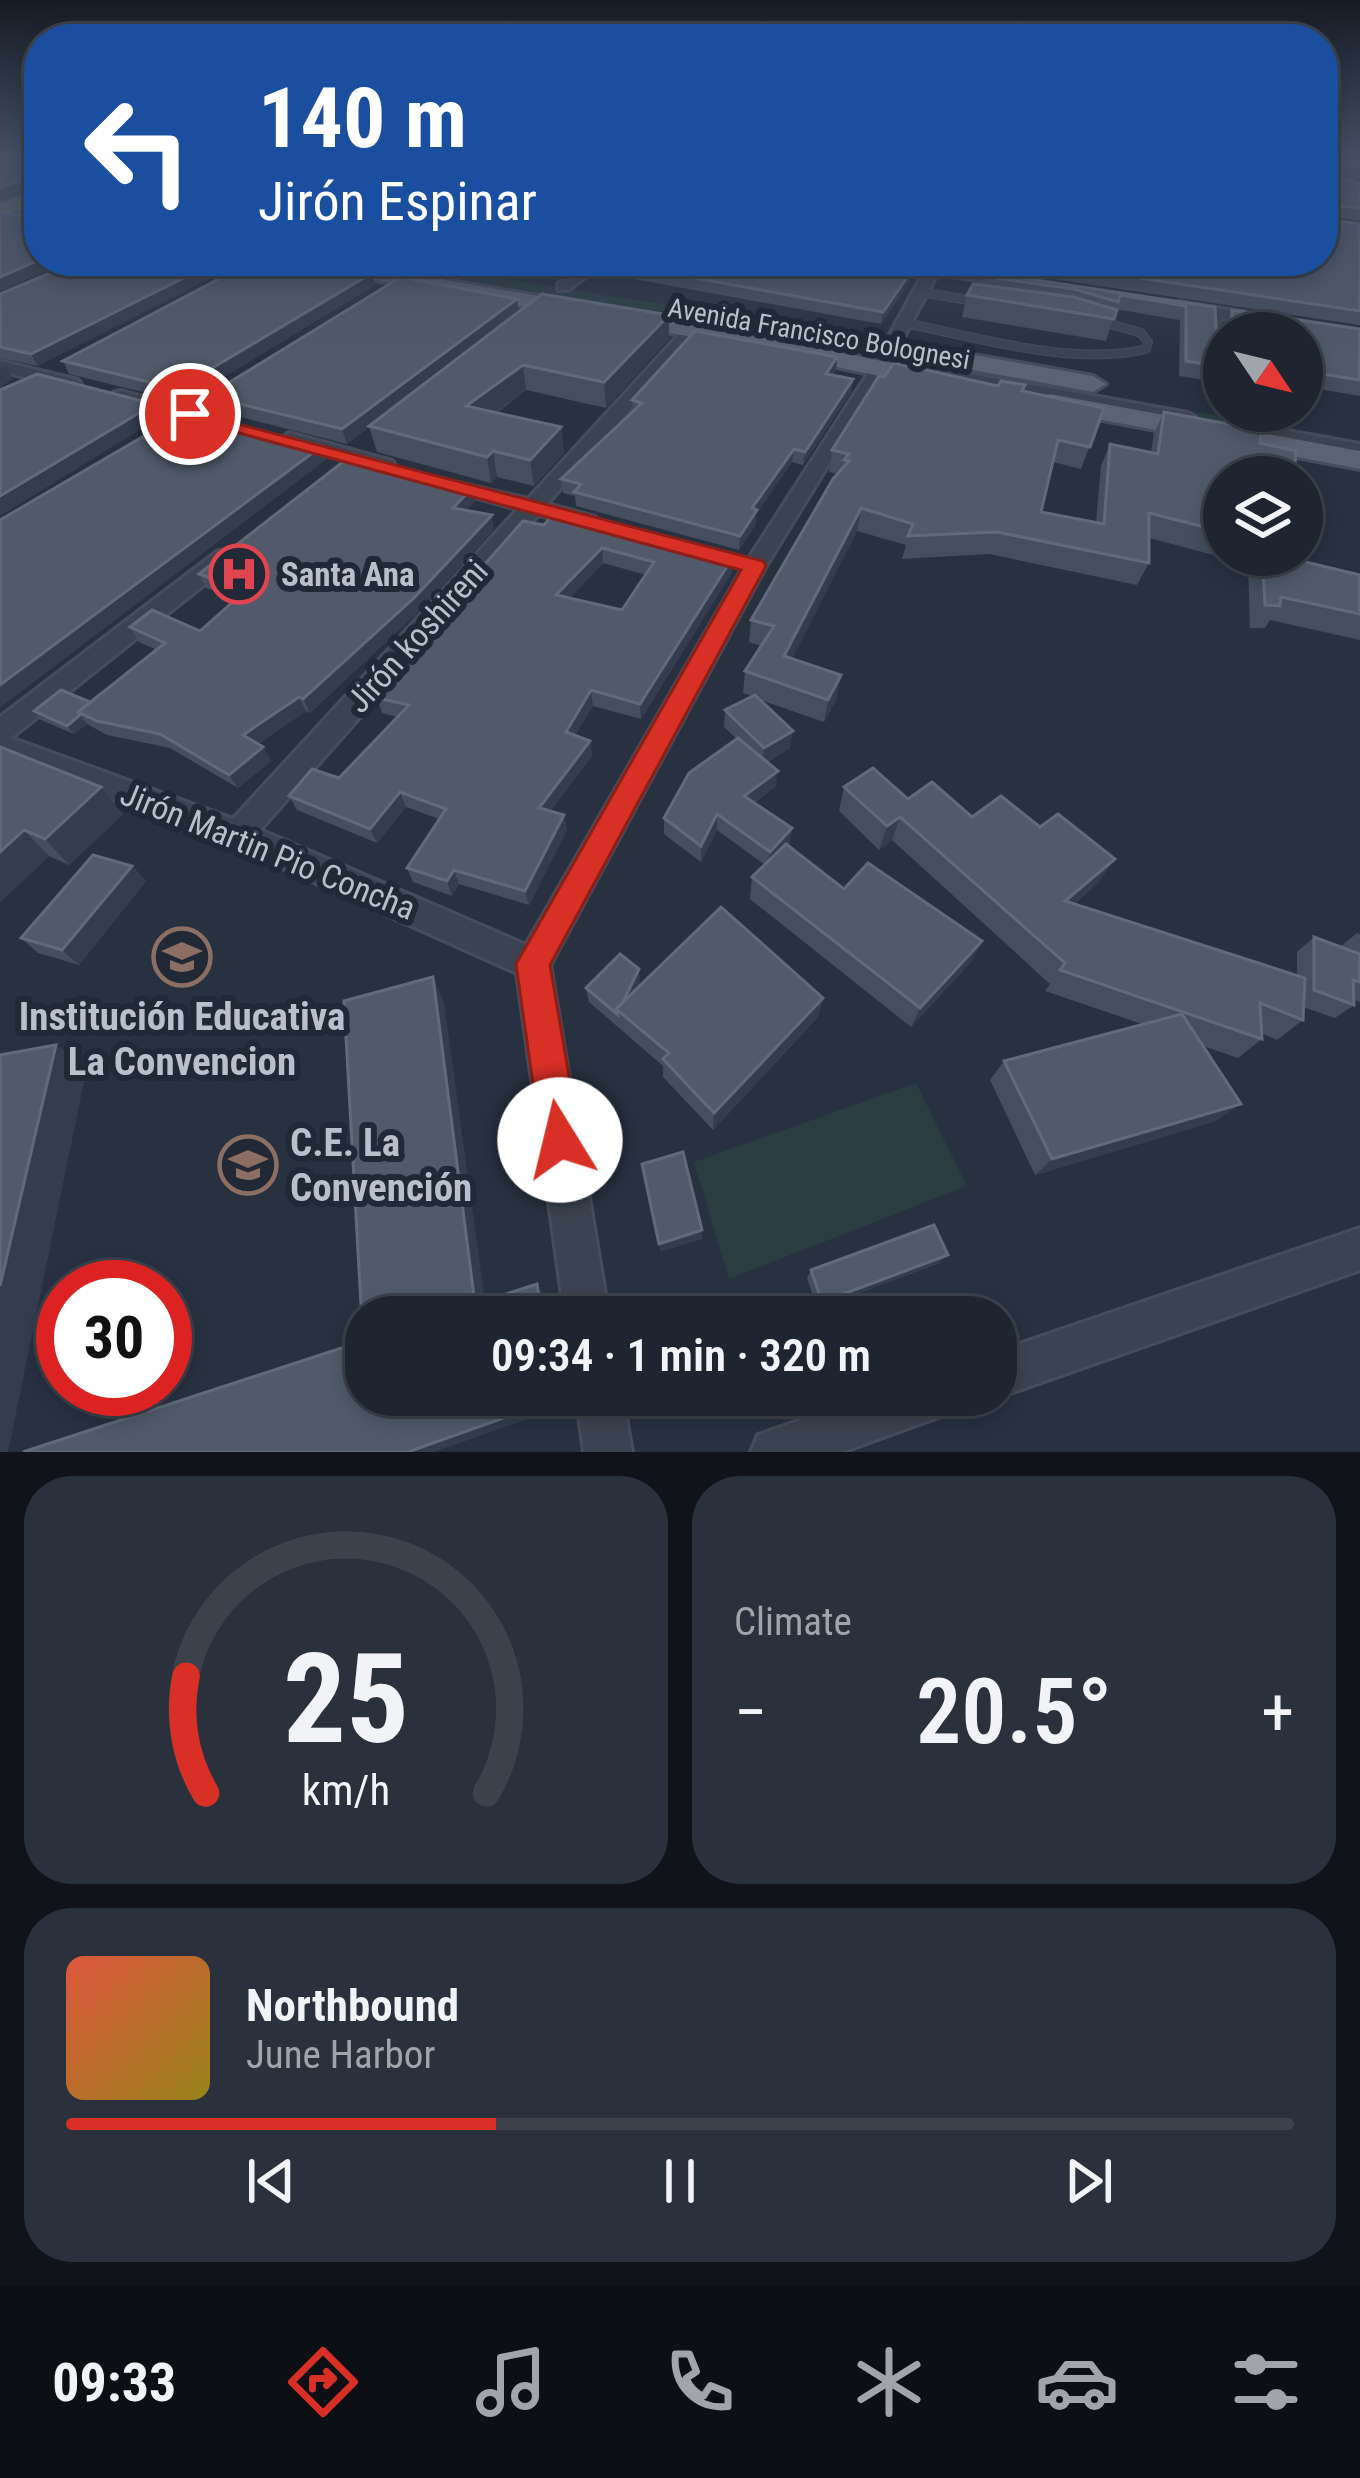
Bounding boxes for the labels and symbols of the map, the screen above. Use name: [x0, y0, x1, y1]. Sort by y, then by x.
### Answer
street label: Avenida Francisco Bolognesi: [666, 292, 972, 376]
north arrow: [1203, 312, 1323, 432]
pin: [139, 363, 241, 465]
hospital icon: Santa Ana: [208, 543, 270, 605]
street label: Jirón koshireni: [338, 552, 496, 720]
place label: Santa Ana: [281, 555, 415, 594]
street label: Jirón Martin Pio Concha: [115, 774, 421, 928]
school or university icon: Institución Educativa La Convencion: [151, 926, 213, 988]
place label: Institución Educativa La Convencion: [19, 994, 345, 1085]
position arrow: [497, 1077, 623, 1203]
place label: C.E. La Convención: [290, 1120, 472, 1211]
school or university icon: C.E. La Convención: [217, 1134, 279, 1196]
speed limit sign: 30: [36, 1260, 192, 1416]

